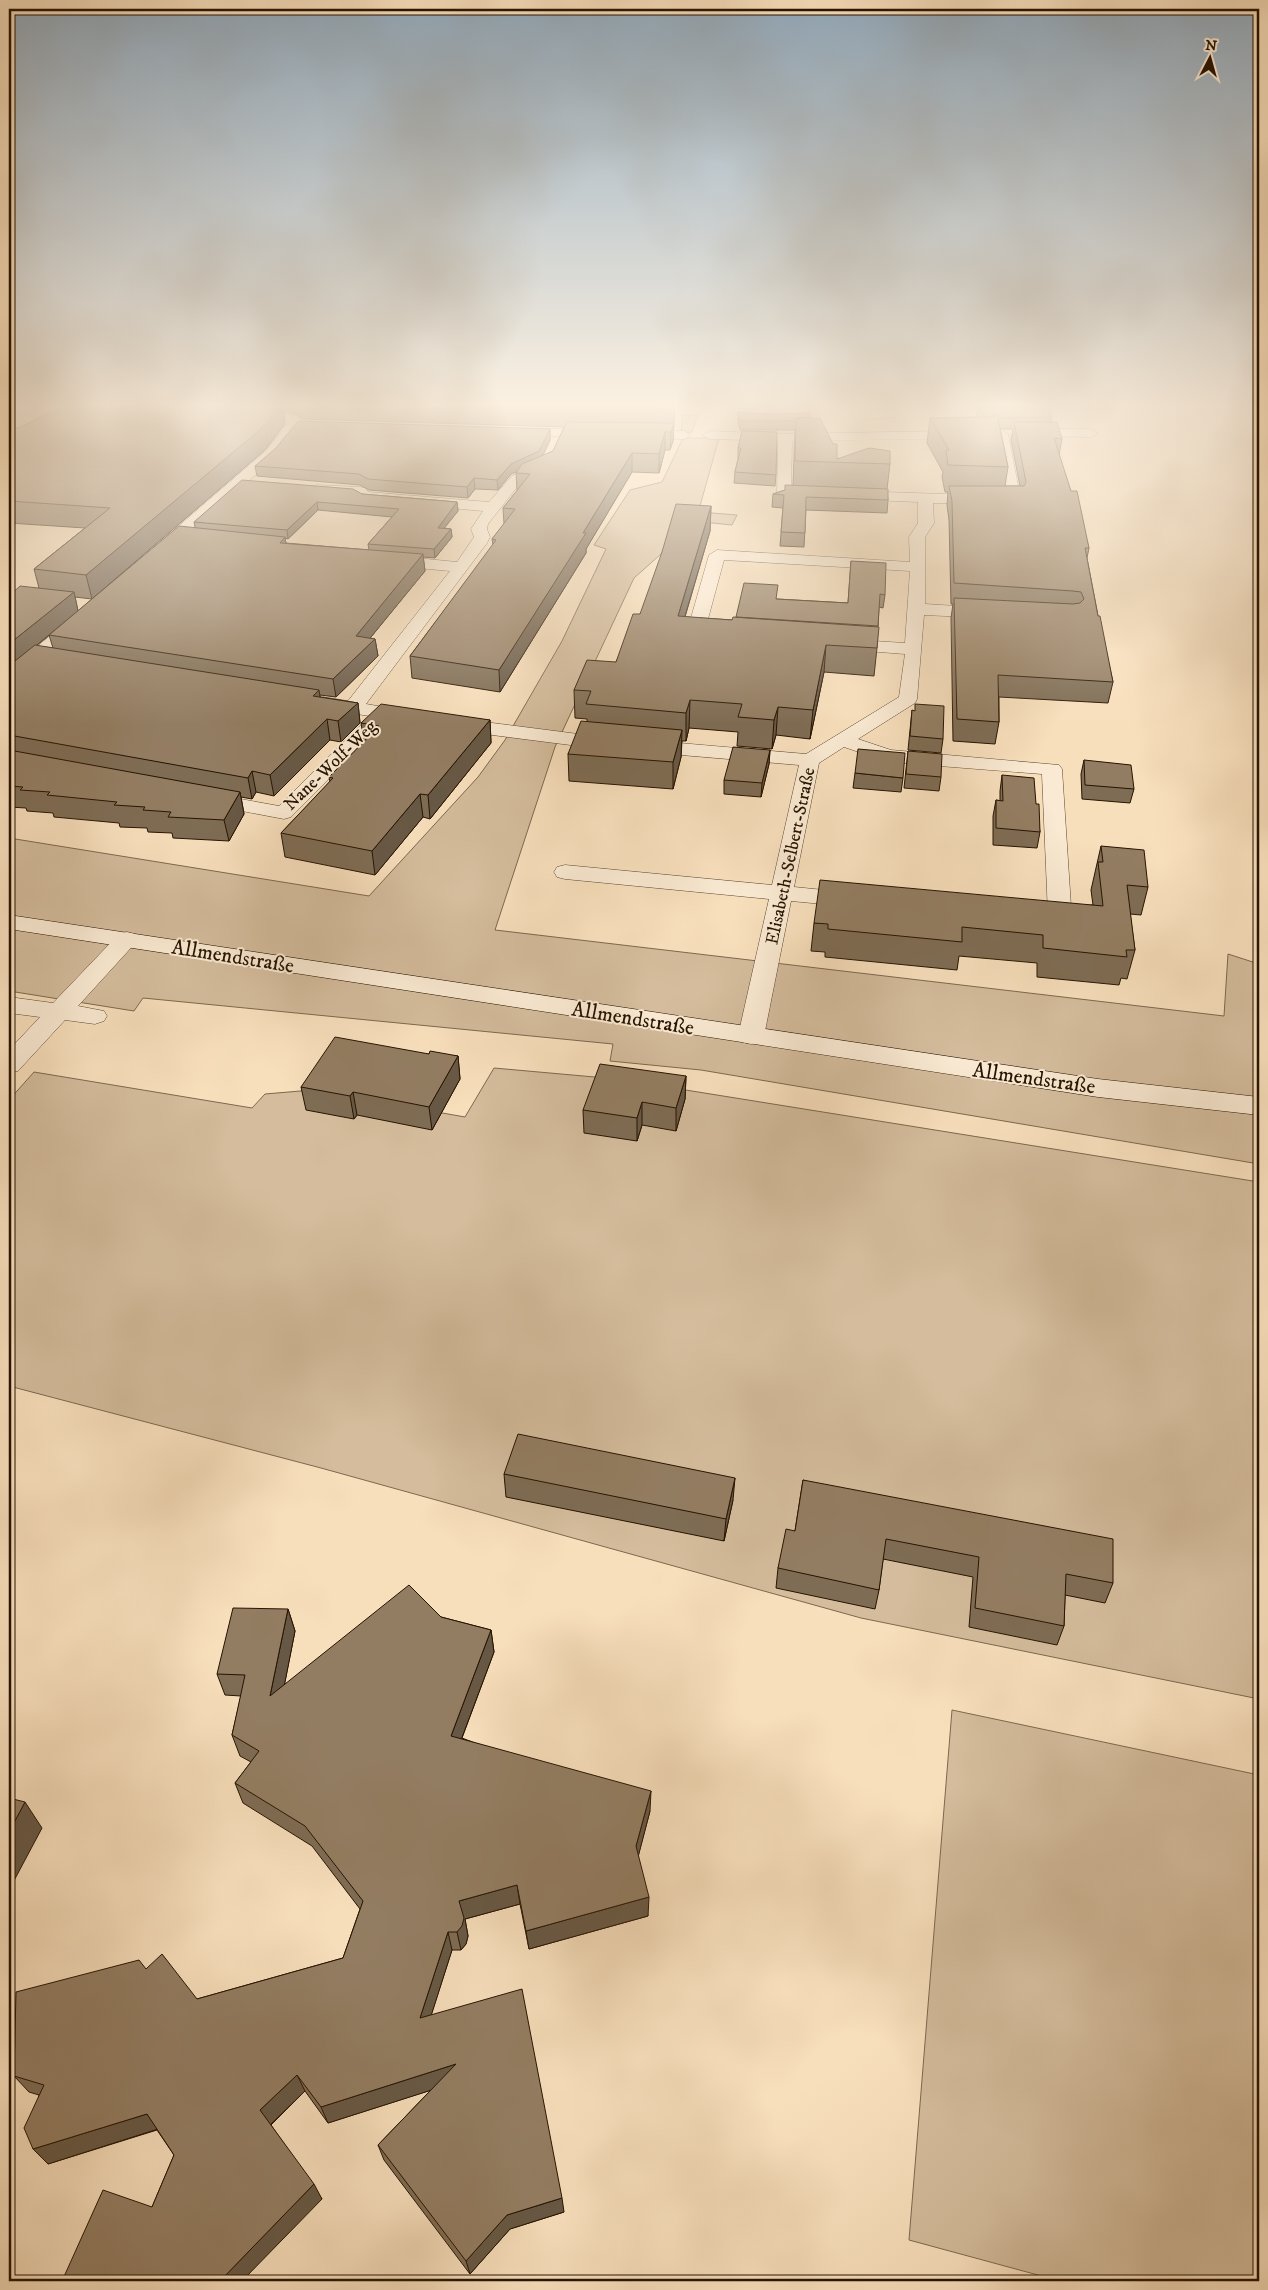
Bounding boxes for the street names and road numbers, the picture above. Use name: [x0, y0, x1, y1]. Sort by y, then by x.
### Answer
street label: Nane-Wolf-Weg: [280, 716, 382, 816]
street label: Elisabeth-Selbert-Straße: [761, 766, 821, 947]
street label: Allmendstraße: [170, 934, 296, 980]
street label: Allmendstraße: [570, 996, 696, 1042]
street label: Allmendstraße: [971, 1058, 1097, 1101]

